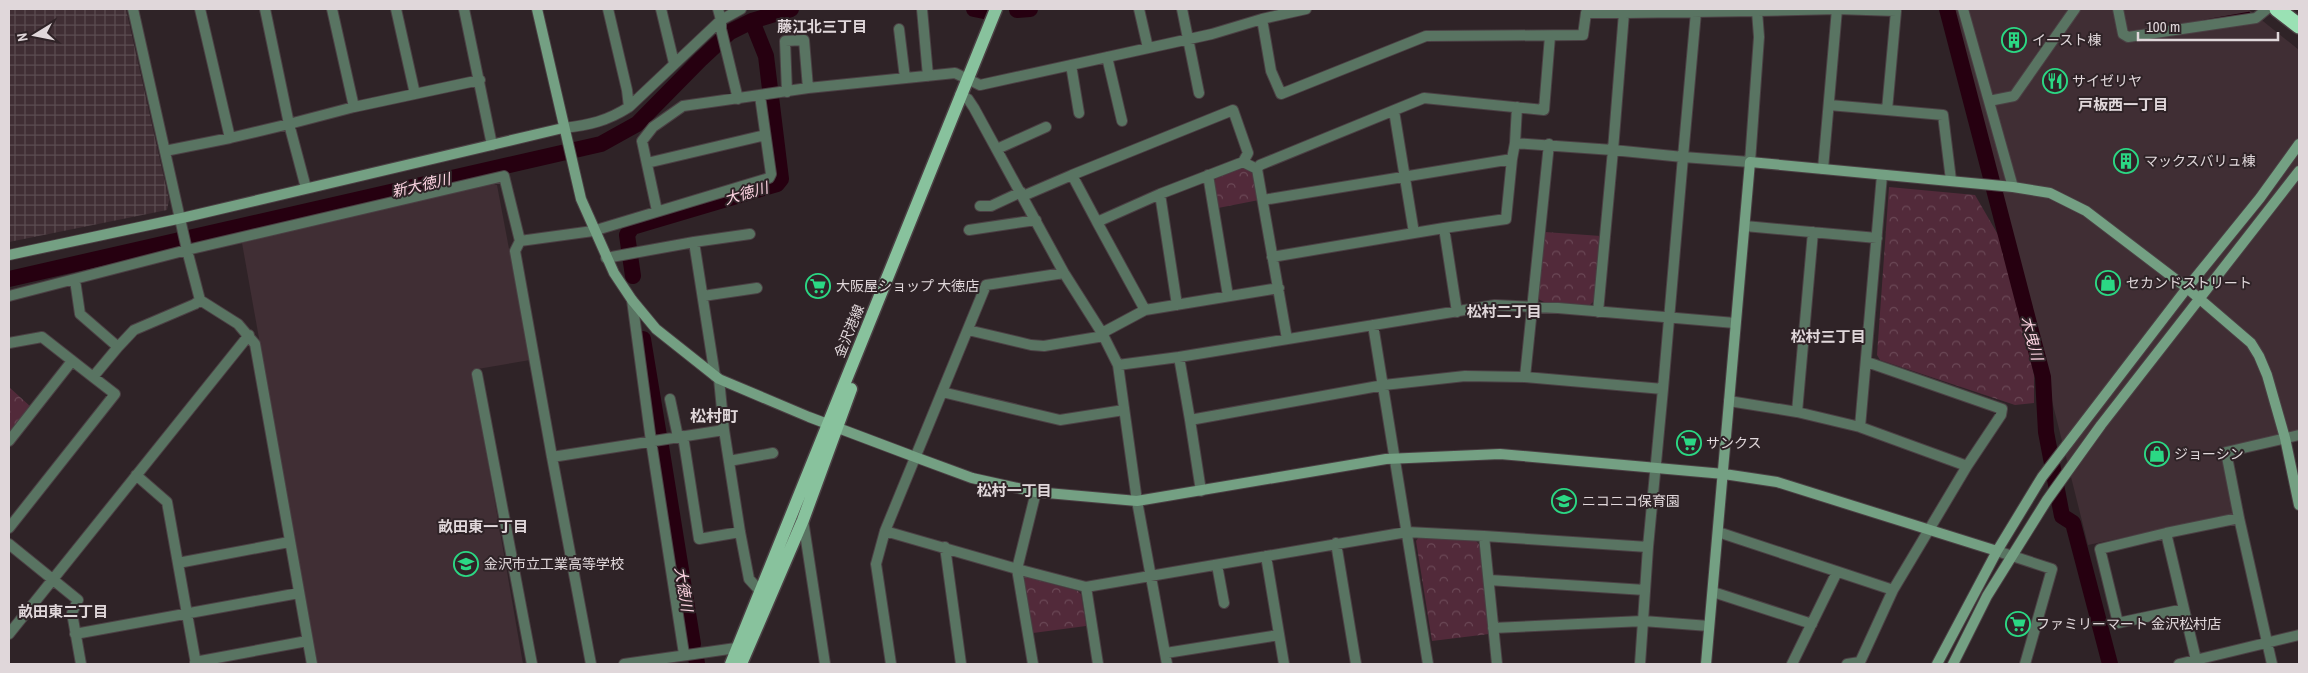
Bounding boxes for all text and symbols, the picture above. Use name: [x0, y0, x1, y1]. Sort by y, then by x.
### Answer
north arrow: [10, 10, 60, 60]
scale bar: [2138, 10, 2278, 42]
district label: 藤江北三丁目: [777, 16, 867, 37]
text: 100 m: [2146, 16, 2180, 37]
building icon: イースト棟: [2001, 27, 2027, 53]
place label: イースト棟: [2032, 31, 2101, 49]
text: N: [13, 32, 32, 43]
restaurant icon: サイゼリヤ: [2042, 68, 2068, 94]
place label: サイゼリヤ: [2072, 72, 2142, 90]
district label: 戸板西一丁目: [2078, 94, 2168, 115]
building icon: マックスバリュ棟: [2113, 148, 2139, 174]
place label: マックスバリュ棟: [2144, 152, 2256, 170]
water label: 新大徳川: [389, 168, 455, 202]
water label: 大徳川: [721, 176, 772, 209]
shop icon: セカンドストリート: [2095, 270, 2121, 296]
supermarket icon: 大阪屋ショップ 大徳店: [805, 273, 831, 299]
place label: セカンドストリート: [2126, 274, 2252, 292]
place label: 大阪屋ショップ 大徳店: [836, 277, 979, 295]
district label: 松村二丁目: [1466, 301, 1542, 322]
street label: 金沢港線: [830, 302, 868, 360]
water label: 木曳川: [2016, 314, 2048, 364]
district label: 松村三丁目: [1790, 326, 1866, 347]
district label: 松村町: [690, 405, 738, 427]
supermarket icon: サンクス: [1676, 430, 1702, 456]
place label: サンクス: [1706, 434, 1762, 452]
shop icon: ジョーシン: [2144, 441, 2170, 467]
place label: ジョーシン: [2174, 445, 2244, 463]
district label: 松村一丁目: [976, 480, 1052, 501]
school or university icon: ニコニコ保育園: [1551, 488, 1577, 514]
place label: ニコニコ保育園: [1582, 492, 1680, 510]
district label: 畝田東一丁目: [438, 516, 528, 537]
school or university icon: 金沢市立工業高等学校: [453, 551, 479, 577]
place label: 金沢市立工業高等学校: [484, 555, 624, 573]
water label: 大徳川: [670, 565, 698, 615]
district label: 畝田東二丁目: [18, 601, 108, 622]
supermarket icon: ファミリーマート 金沢松村店: [2005, 611, 2031, 637]
place label: ファミリーマート 金沢松村店: [2036, 615, 2221, 633]

